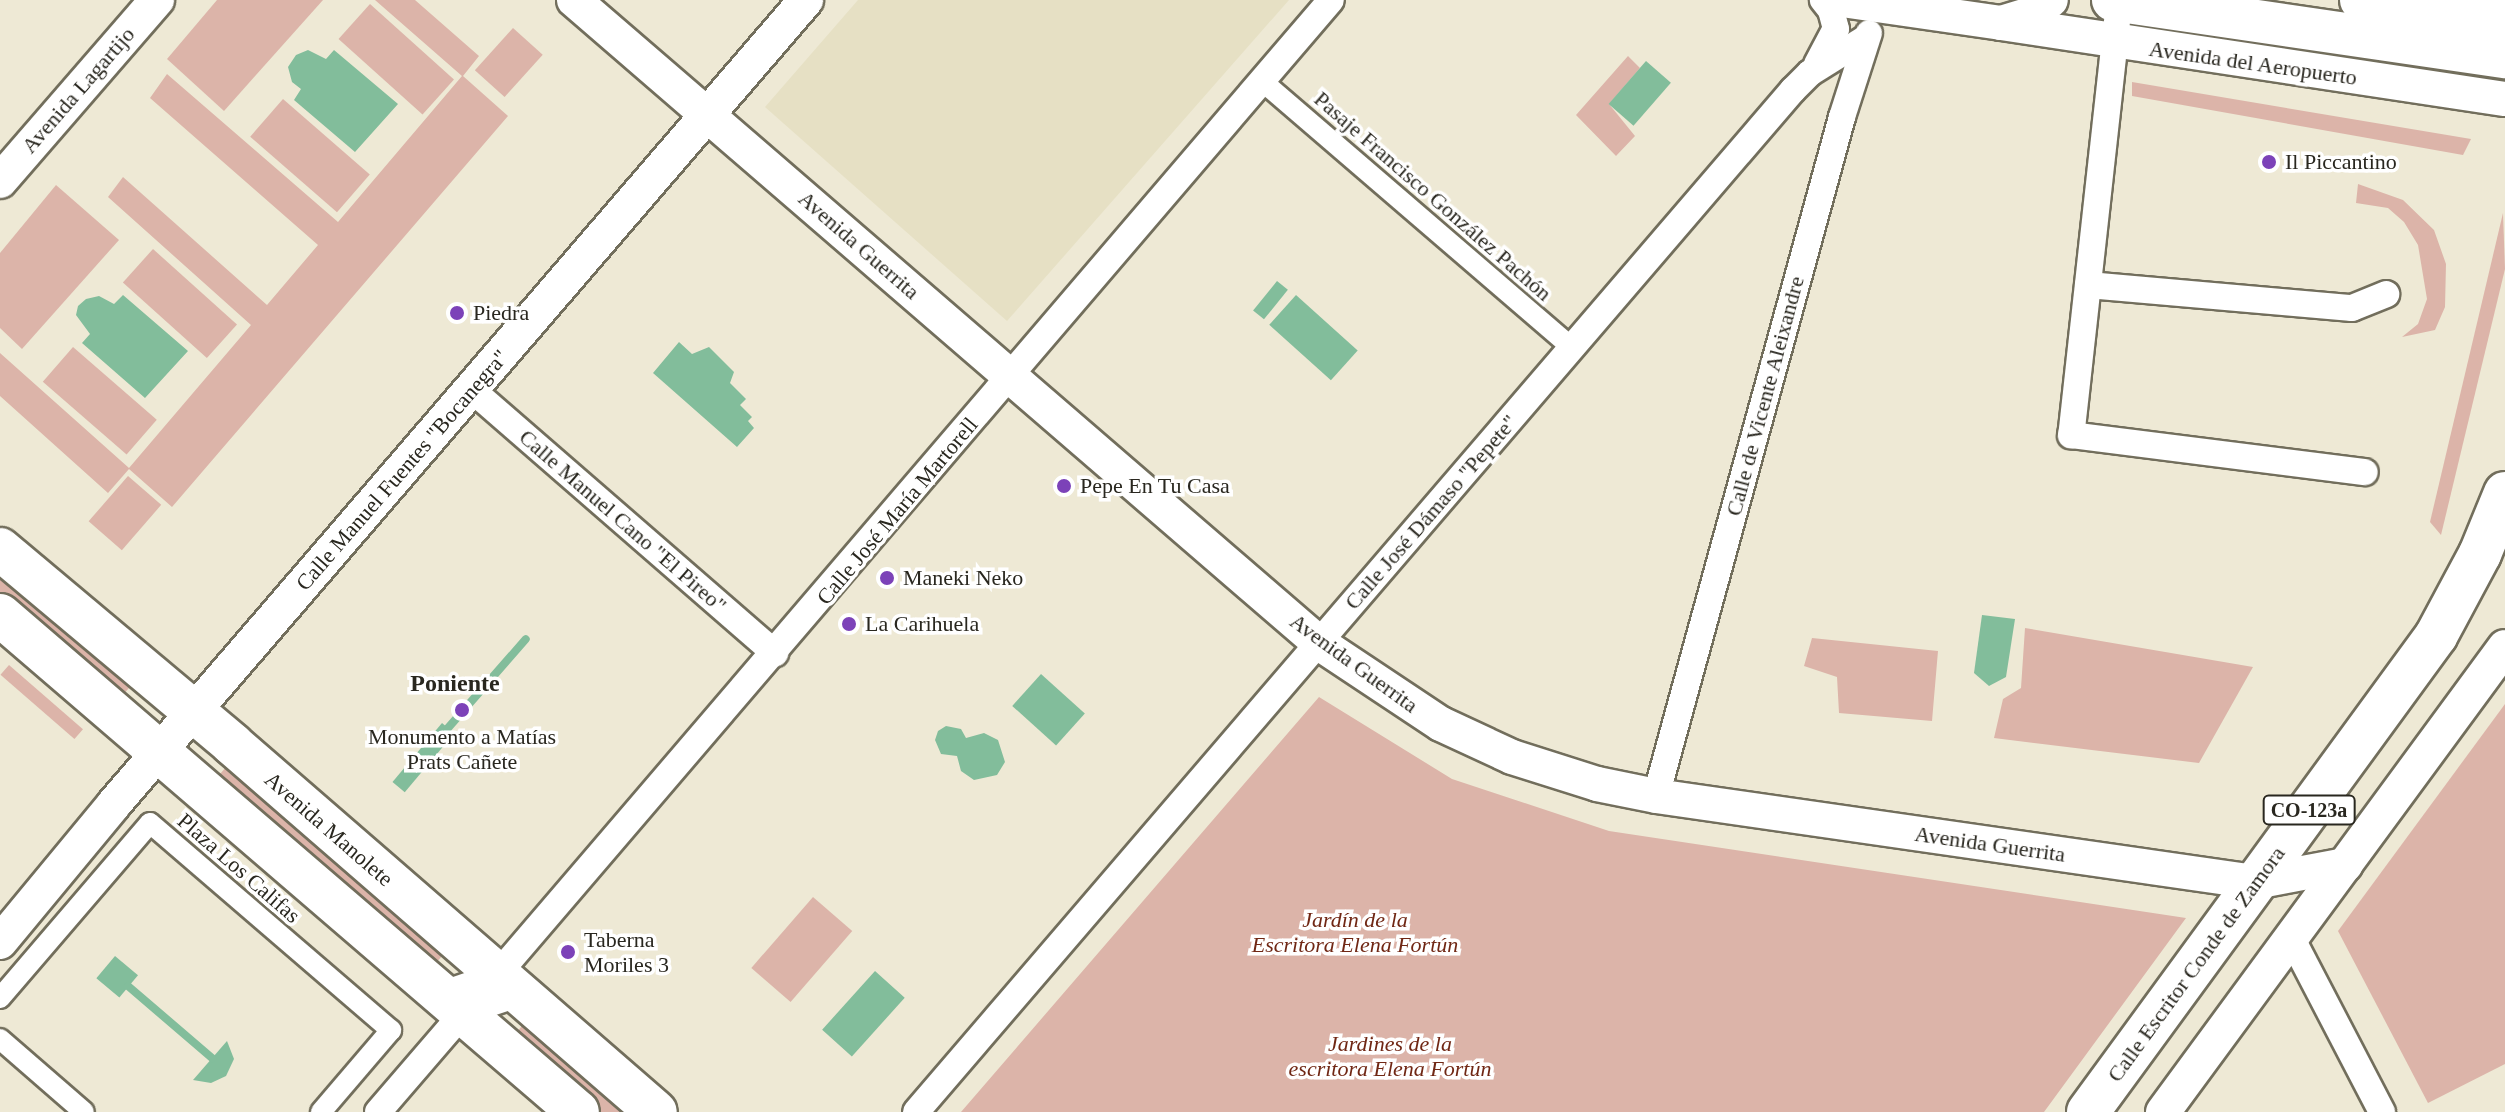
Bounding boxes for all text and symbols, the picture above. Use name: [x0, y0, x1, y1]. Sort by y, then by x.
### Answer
street label: Avenida Lagartijo: [16, 21, 140, 159]
street label: Avenida del Aeropuerto: [2147, 35, 2359, 91]
street label: Pasaje Francisco González Pachón: [1309, 86, 1557, 306]
place label: Il Piccantino: [2285, 149, 2397, 175]
marker: Il Piccantino: [2260, 153, 2278, 171]
street label: Avenida Guerrita: [793, 185, 925, 305]
street label: Calle de Vicente Aleixandre: [1720, 273, 1810, 519]
place label: Piedra: [473, 300, 529, 326]
marker: Piedra: [448, 304, 466, 322]
street label: Calle Manuel Fuentes "Bocanegra": [290, 344, 514, 596]
street label: Calle José Dámaso "Pepete": [1339, 409, 1523, 615]
street label: Calle José María Martorell: [811, 412, 983, 610]
street label: Calle Manuel Cano "El Pireo": [514, 424, 732, 618]
place label: Pepe En Tu Casa: [1080, 473, 1230, 499]
marker: Pepe En Tu Casa: [1055, 477, 1073, 495]
place label: Maneki Neko: [903, 565, 1023, 591]
marker: Maneki Neko: [878, 569, 896, 587]
street label: Avenida Guerrita: [1285, 608, 1423, 718]
place label: La Carihuela: [865, 611, 979, 637]
marker: La Carihuela: [840, 615, 858, 633]
district label: Poniente: [410, 670, 500, 698]
marker: Monumento a Matías Prats Cañete: [453, 701, 471, 719]
place label: Monumento a Matías Prats Cañete: [368, 723, 556, 774]
street label: Avenida Manolete: [259, 766, 399, 892]
road number: CO-123a: [2261, 794, 2357, 826]
street label: Plaza Los Califas: [172, 808, 306, 928]
street label: Avenida Guerrita: [1913, 820, 2067, 868]
street label: Calle Escritor Conde de Zamora: [2102, 841, 2290, 1087]
park label: Jardín de la Escritora Elena Fortún: [1252, 906, 1458, 958]
place label: Taberna Moriles 3: [584, 926, 669, 978]
marker: Taberna Moriles 3: [559, 943, 577, 961]
park label: Jardines de la escritora Elena Fortún: [1289, 1030, 1491, 1082]

